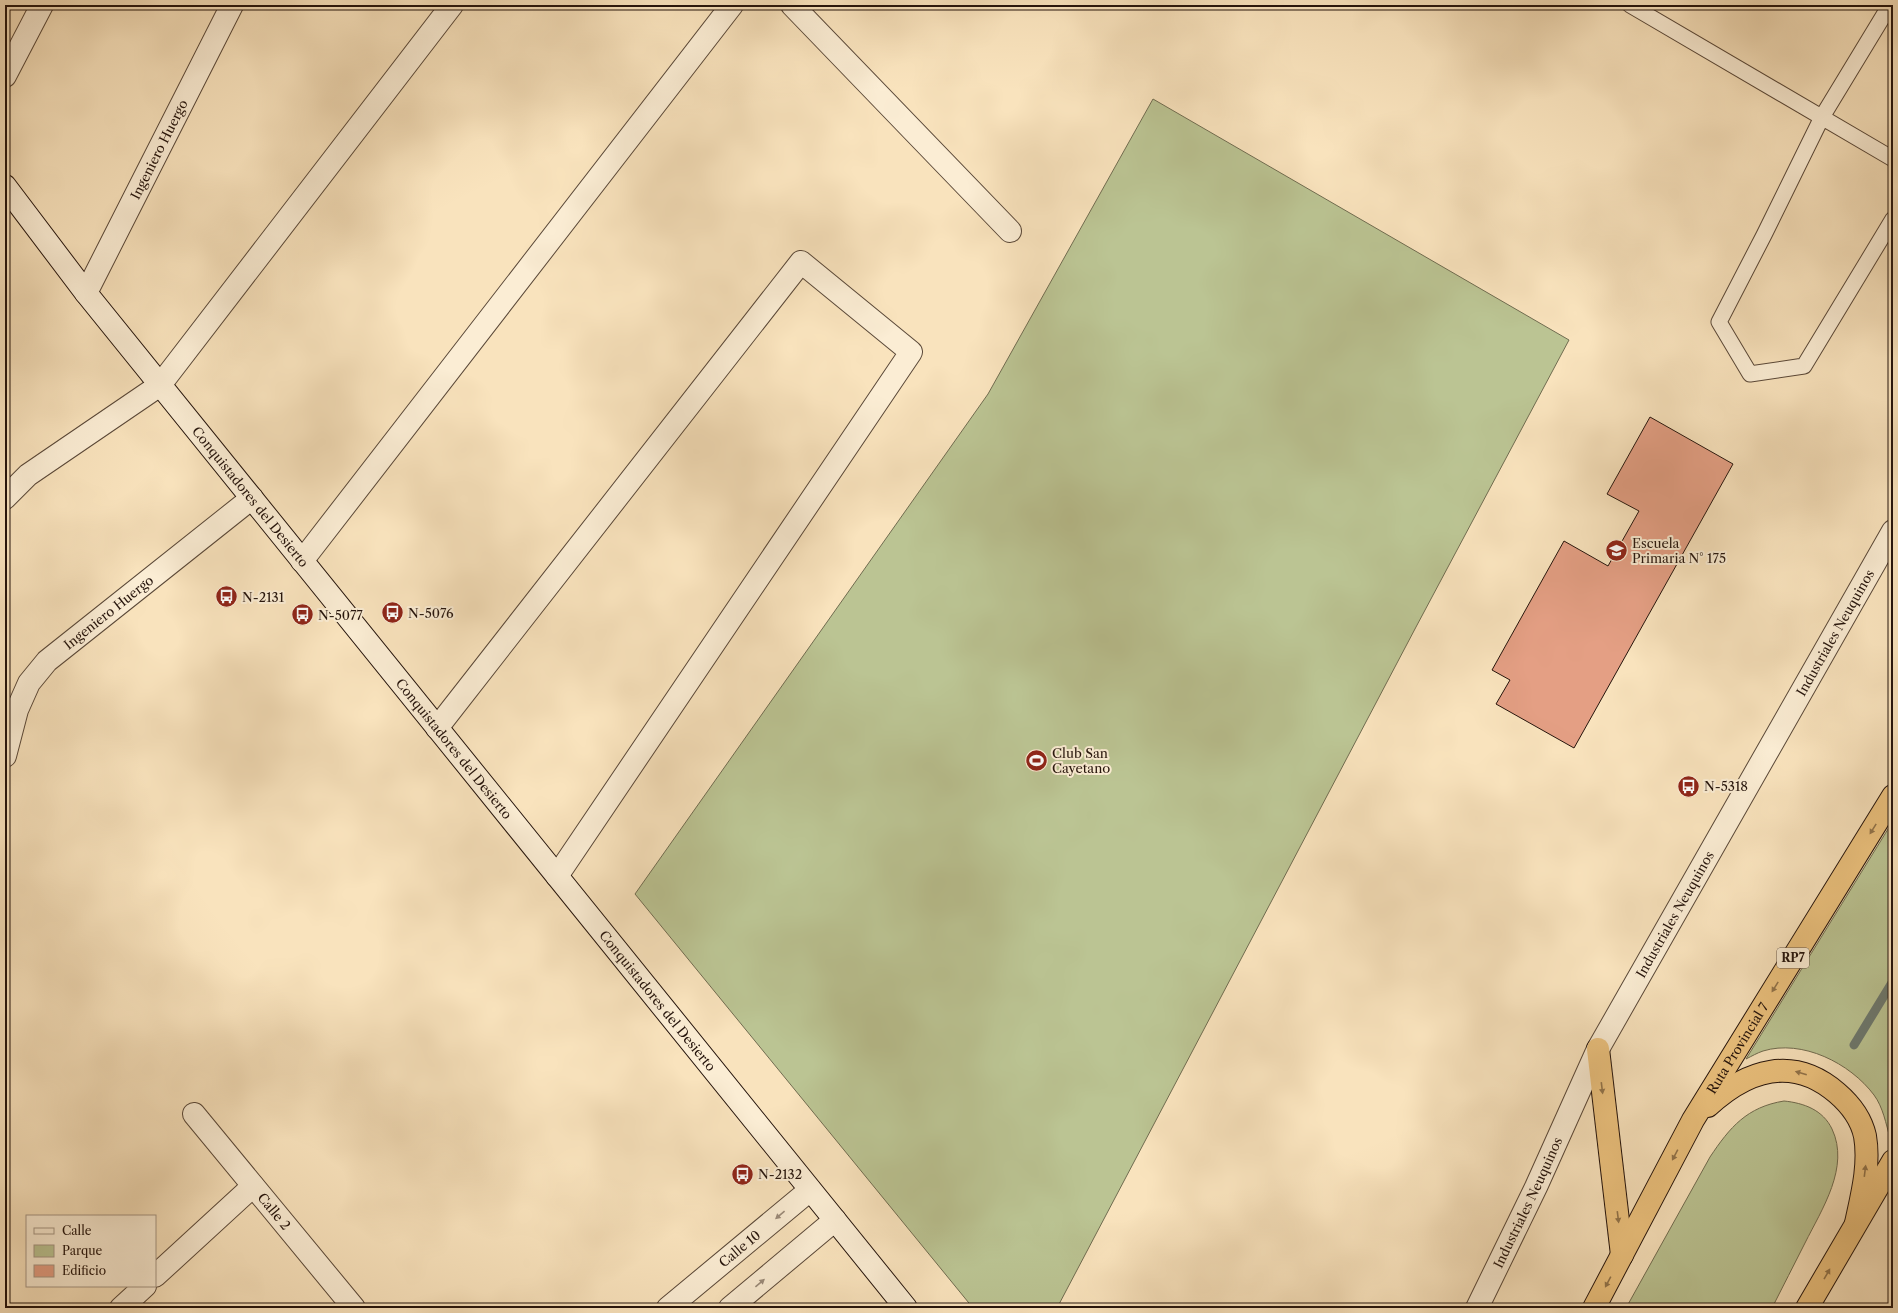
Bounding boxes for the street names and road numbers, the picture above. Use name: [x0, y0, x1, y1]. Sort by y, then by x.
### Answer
street label: Ingeniero Huergo: [127, 97, 191, 202]
street label: Conquistadores del Desierto: [189, 423, 312, 570]
street label: Industriales Neuquinos: [1793, 566, 1878, 699]
street label: Ingeniero Huergo: [61, 572, 156, 653]
street label: Conquistadores del Desierto: [393, 675, 516, 822]
street label: Industriales Neuquinos: [1632, 848, 1717, 980]
street label: Conquistadores del Desierto: [596, 927, 719, 1074]
road number: RP7: [1777, 948, 1809, 968]
street label: Ruta Provincial 7: [1703, 999, 1772, 1097]
street label: Industriales Neuquinos: [1490, 1134, 1566, 1271]
street label: Calle 2: [254, 1190, 294, 1233]
street label: Calle 10: [716, 1227, 764, 1270]

